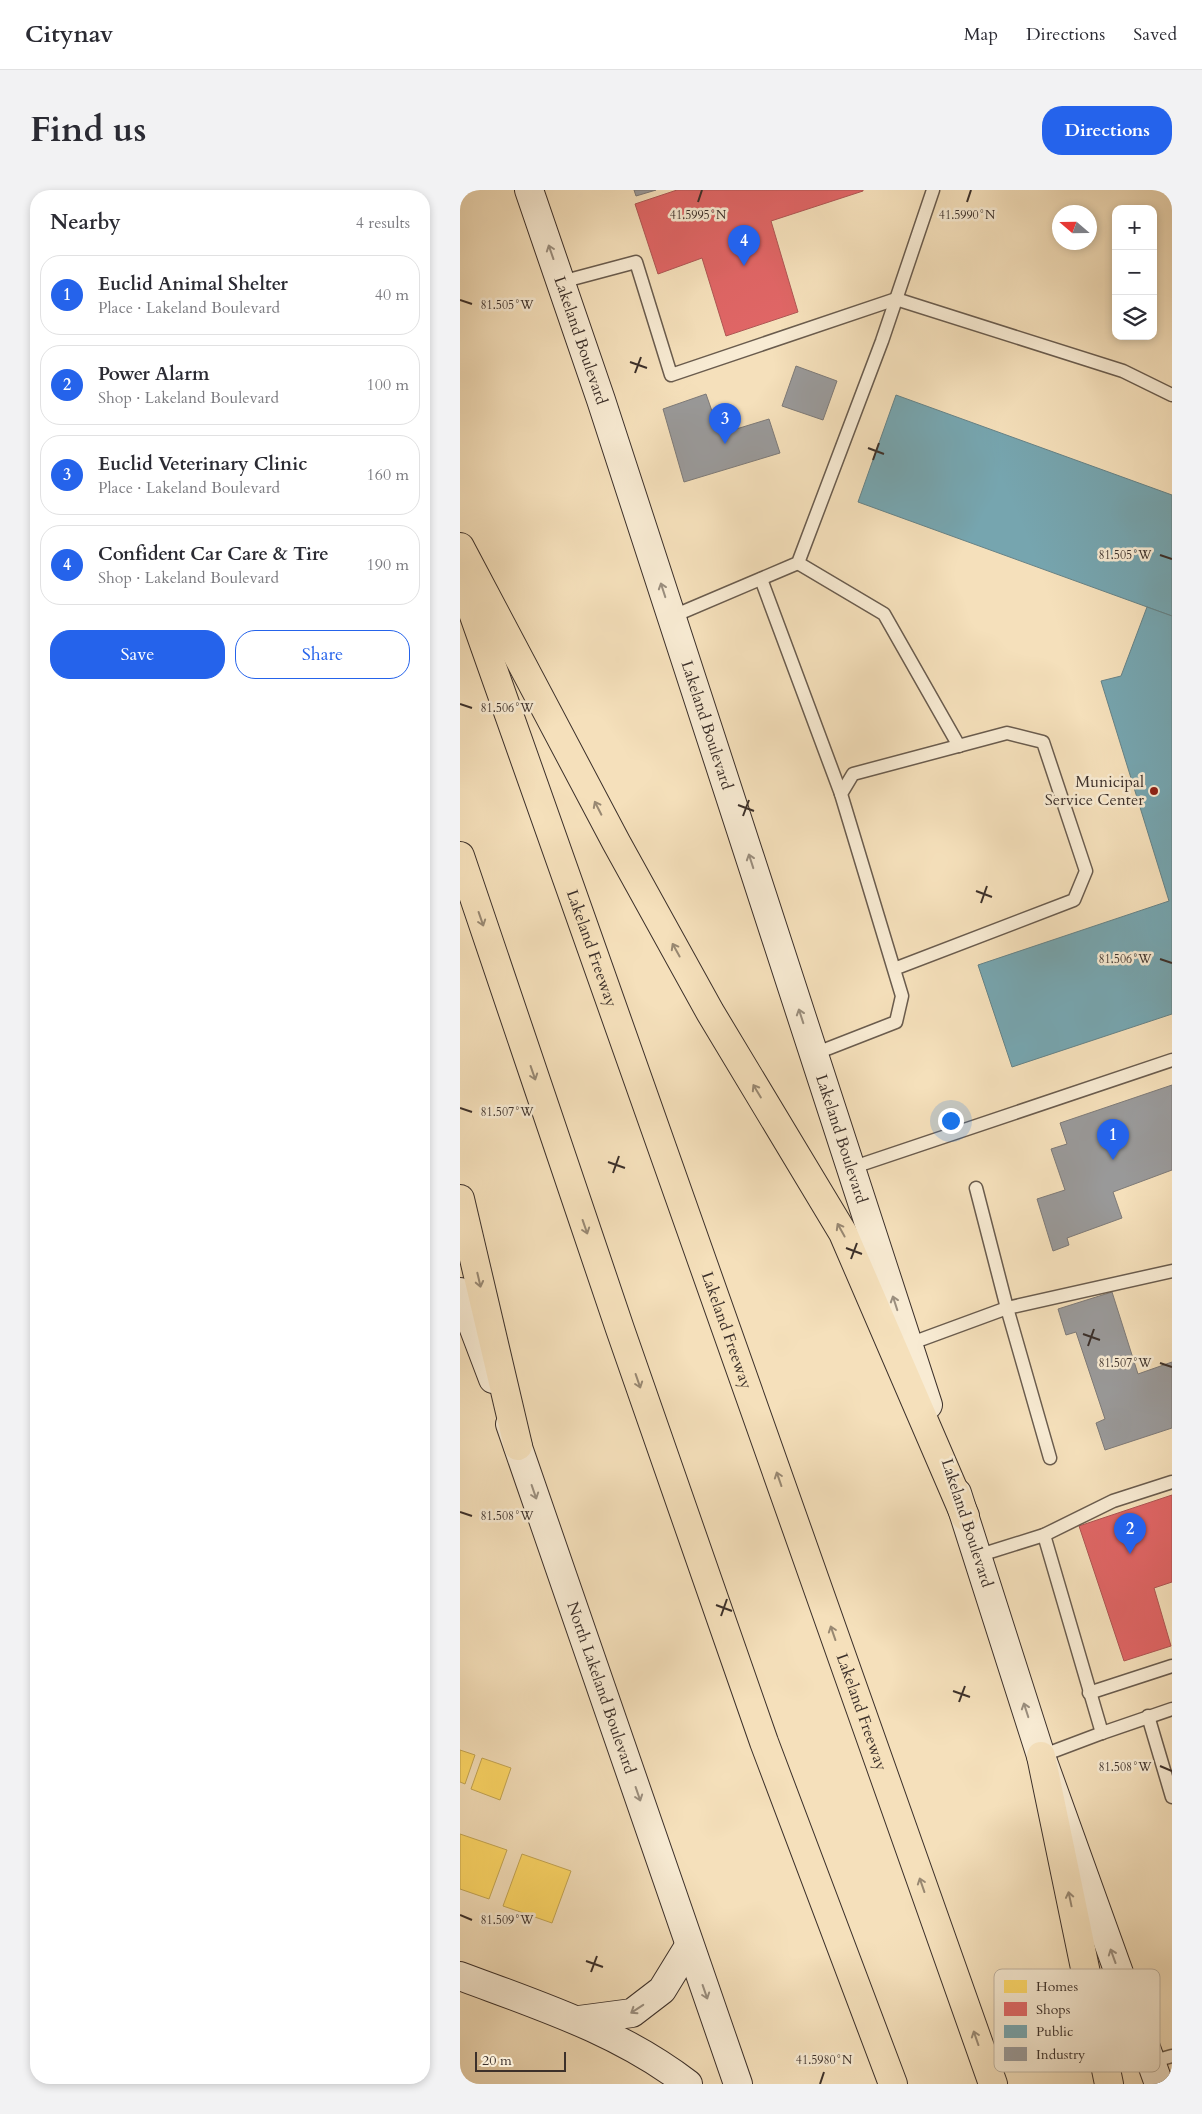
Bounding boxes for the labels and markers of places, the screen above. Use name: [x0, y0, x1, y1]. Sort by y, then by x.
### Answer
pin: 4: [728, 225, 760, 266]
pin: 3: [709, 403, 741, 444]
place label: Municipal Service Center: [1045, 771, 1144, 811]
marker: Municipal Service Center: [1148, 785, 1160, 797]
pin: 1: [1097, 1119, 1129, 1160]
pin: 2: [1114, 1513, 1146, 1554]

